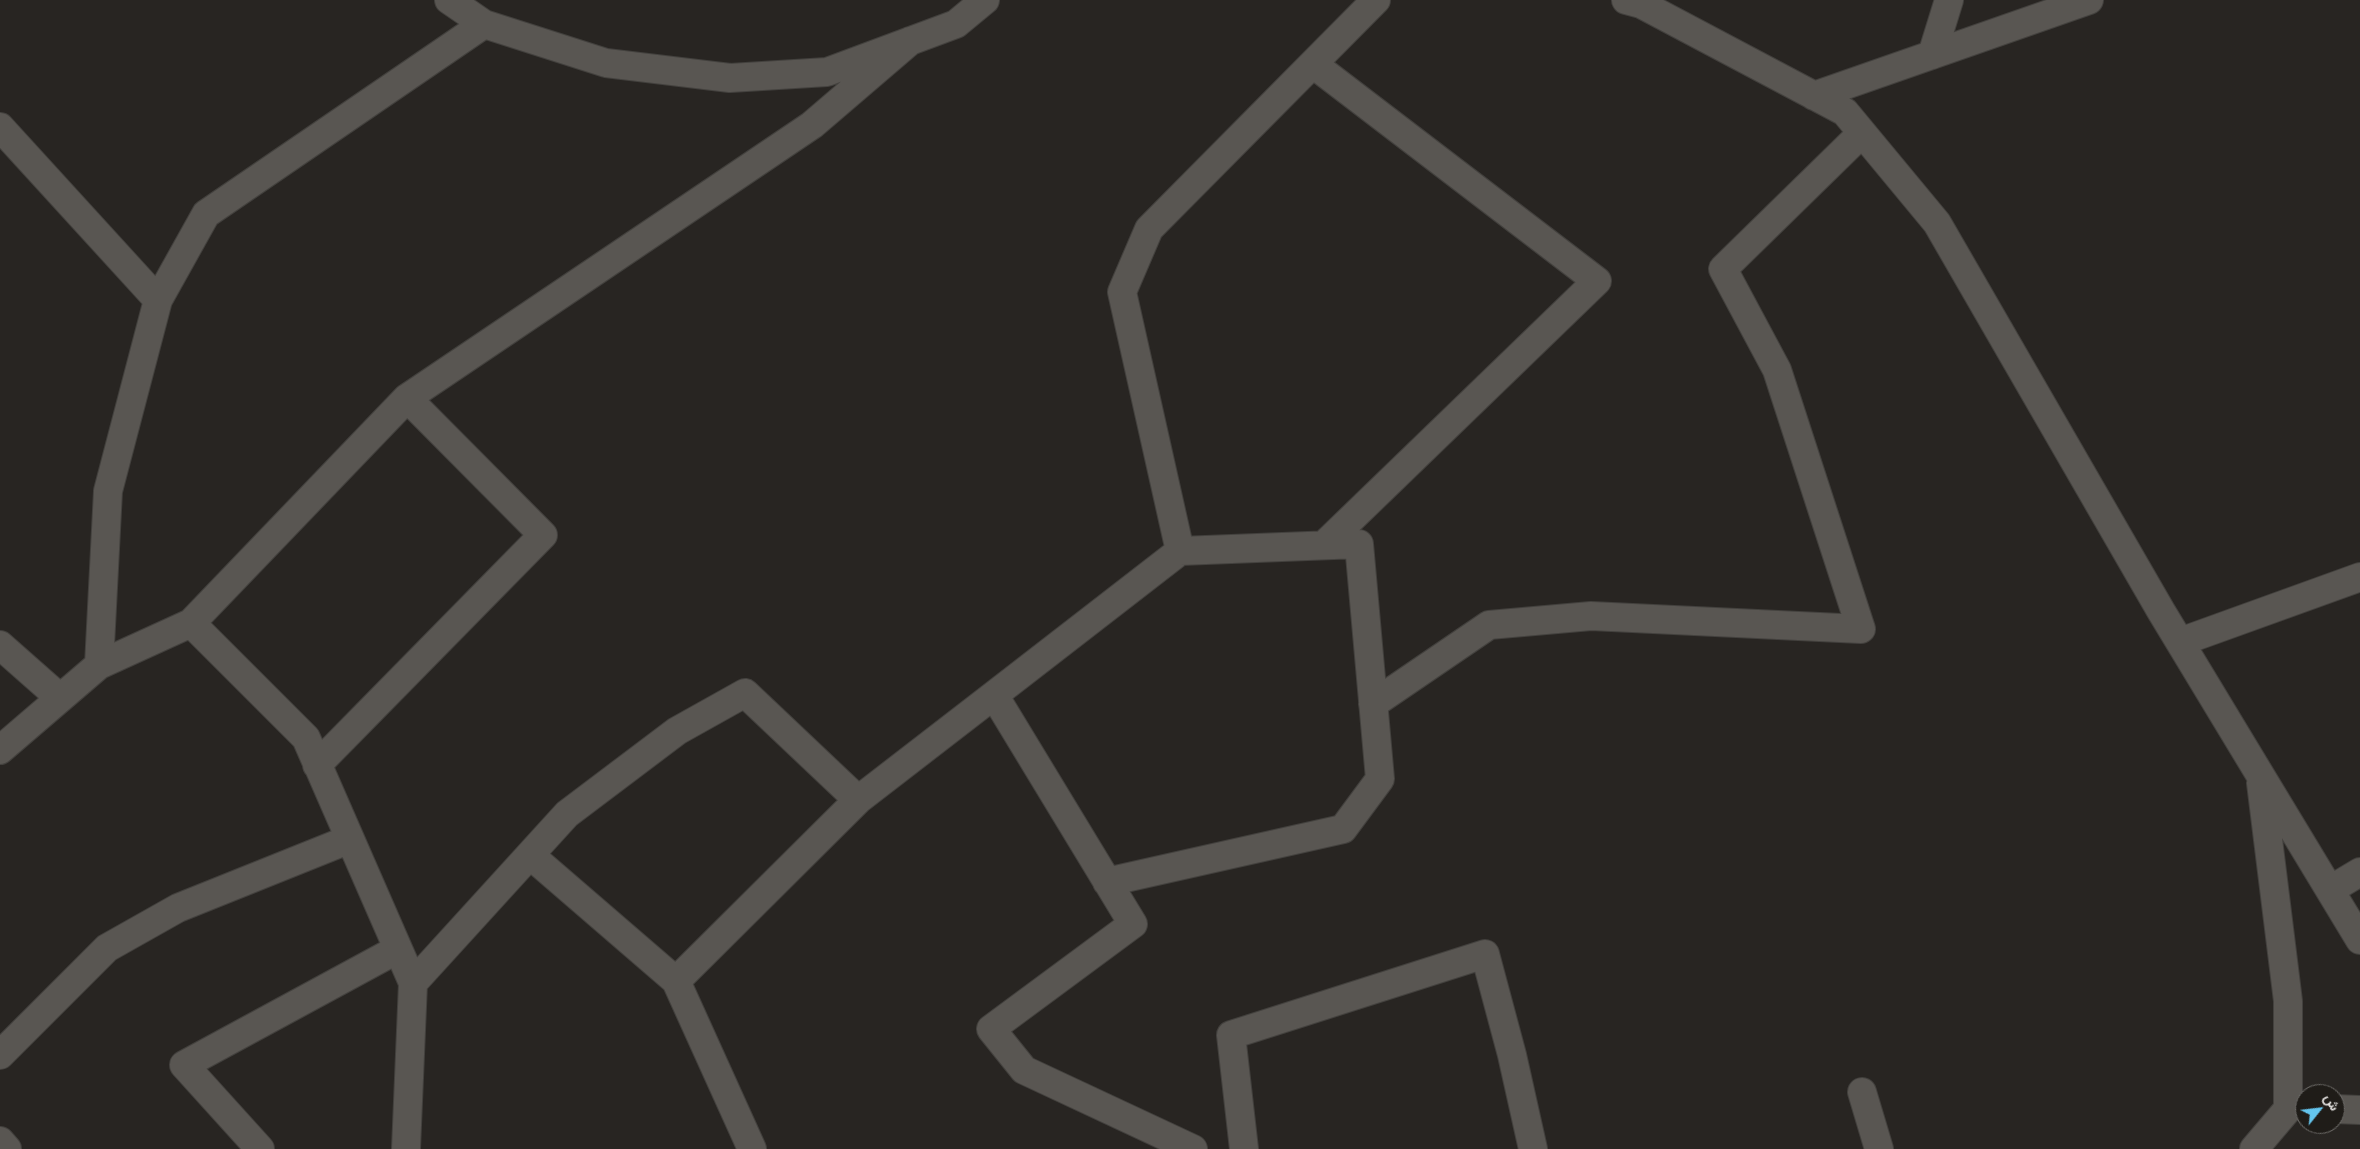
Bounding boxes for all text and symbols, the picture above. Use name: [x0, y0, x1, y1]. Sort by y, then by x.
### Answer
north arrow: [2295, 1084, 2345, 1134]
text: ش: [2320, 1090, 2344, 1114]

